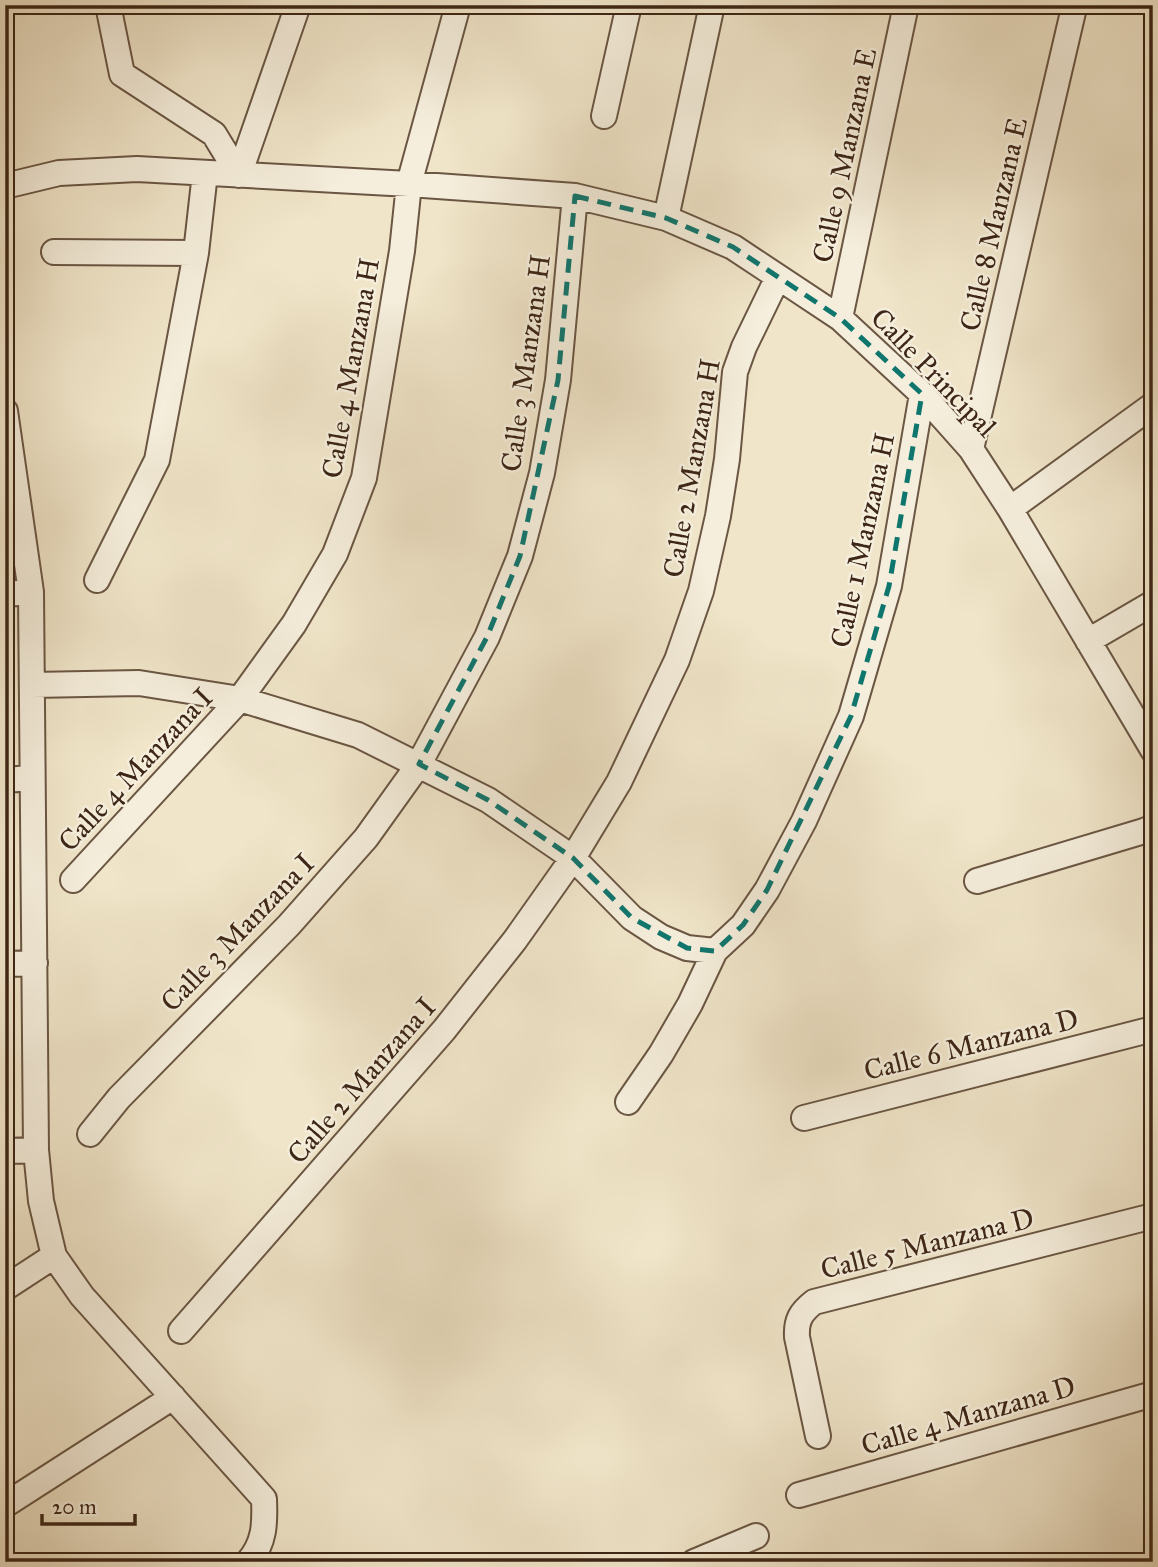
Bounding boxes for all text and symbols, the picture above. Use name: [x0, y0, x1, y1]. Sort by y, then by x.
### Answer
street label: Calle 9 Manzana E: [805, 45, 884, 266]
street label: Calle 8 Manzana E: [952, 114, 1035, 334]
street label: Calle 3 Manzana H: [493, 252, 558, 474]
street label: Calle 4 Manzana H: [314, 255, 387, 481]
street label: Calle Principal: [863, 301, 1004, 444]
street label: Calle 2 Manzana H: [655, 356, 728, 580]
street label: Calle 1 Manzana H: [823, 430, 902, 651]
street label: Calle 4 Manzana I: [51, 680, 220, 858]
street label: Calle 3 Manzana I: [153, 846, 322, 1019]
street label: Calle 2 Manzana I: [280, 990, 443, 1171]
street label: Calle 6 Manzana D: [860, 1001, 1082, 1088]
street label: Calle 5 Manzana D: [817, 1200, 1037, 1287]
street label: Calle 4 Manzana D: [857, 1368, 1079, 1463]
scale bar: [42, 1483, 135, 1527]
text: 20 m: [52, 1494, 97, 1520]

